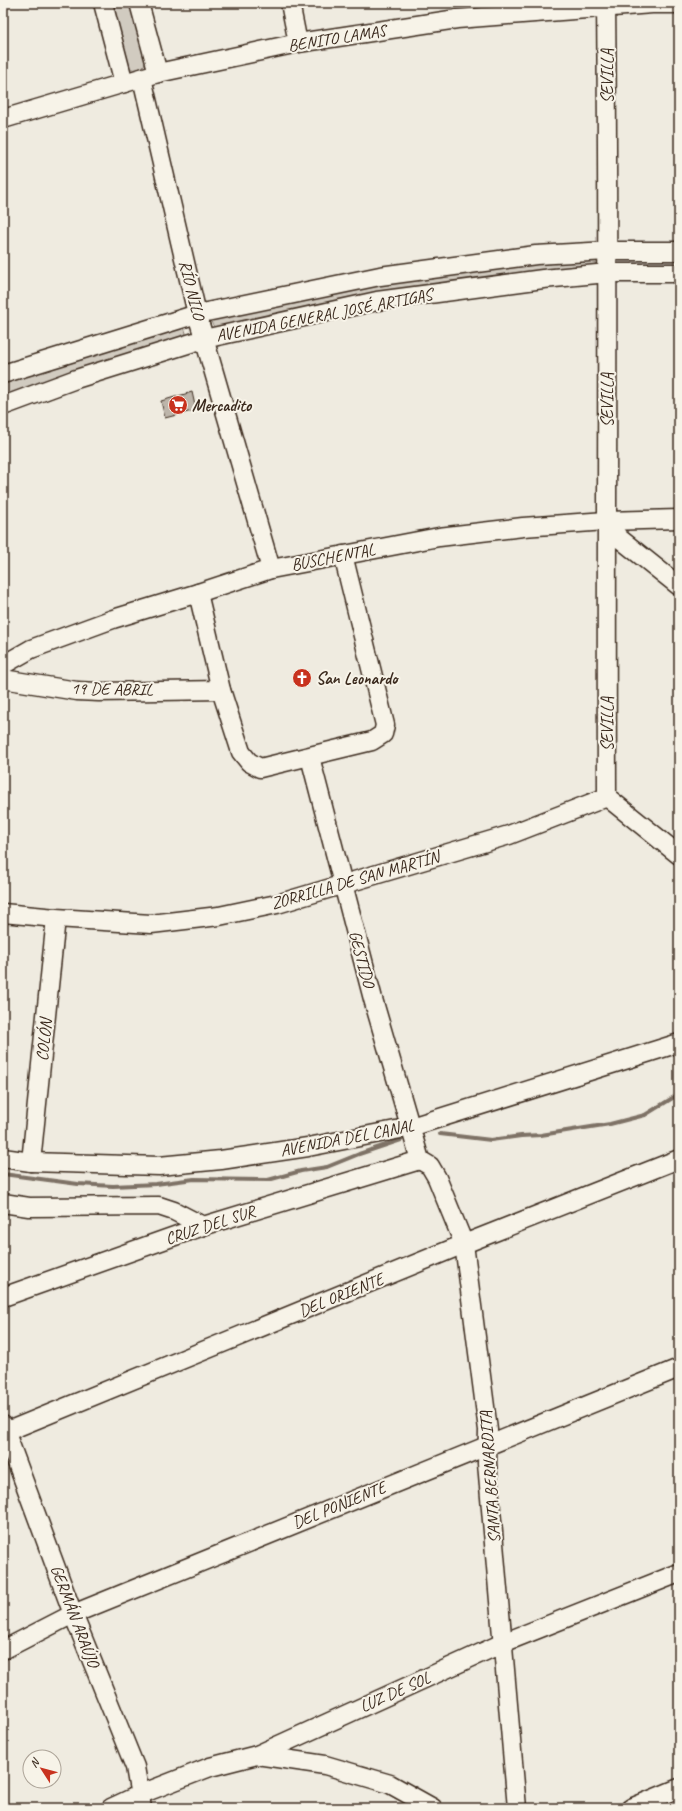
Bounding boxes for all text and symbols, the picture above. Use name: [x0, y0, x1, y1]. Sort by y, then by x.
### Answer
street label: BENITO LAMAS: [287, 19, 390, 56]
street label: SEVILLA: [597, 48, 618, 103]
street label: RÍO NILO: [174, 258, 211, 323]
street label: AVENIDA GENERAL JOSÉ ARTIGAS: [214, 282, 438, 346]
street label: SEVILLA: [597, 372, 618, 427]
supermarket icon: Mercadito: [167, 394, 189, 416]
place label: Mercadito: [192, 395, 253, 416]
street label: BUSCHENTAL: [289, 538, 377, 575]
church icon: San Leonardo: [291, 667, 313, 689]
place label: San Leonardo: [316, 668, 399, 689]
street label: 19 DE ABRIL: [71, 678, 154, 700]
street label: SEVILLA: [597, 696, 618, 751]
street label: ZORRILLA DE SAN MARTÍN: [268, 844, 444, 914]
street label: GESTIDO: [344, 928, 380, 991]
street label: COLÓN: [30, 1015, 57, 1062]
street label: AVENIDA DEL CANAL: [278, 1115, 416, 1161]
street label: CRUZ DEL SUR: [162, 1200, 259, 1249]
street label: DEL ORIENTE: [296, 1267, 389, 1322]
street label: SANTA BERNARDITA: [475, 1410, 505, 1544]
street label: DEL PONIENTE: [289, 1476, 391, 1533]
street label: GERMÁN ARAÚJO: [46, 1562, 106, 1672]
street label: LUZ DE SOL: [357, 1667, 434, 1717]
north arrow: [22, 1749, 62, 1789]
text: N: [26, 1754, 43, 1770]

